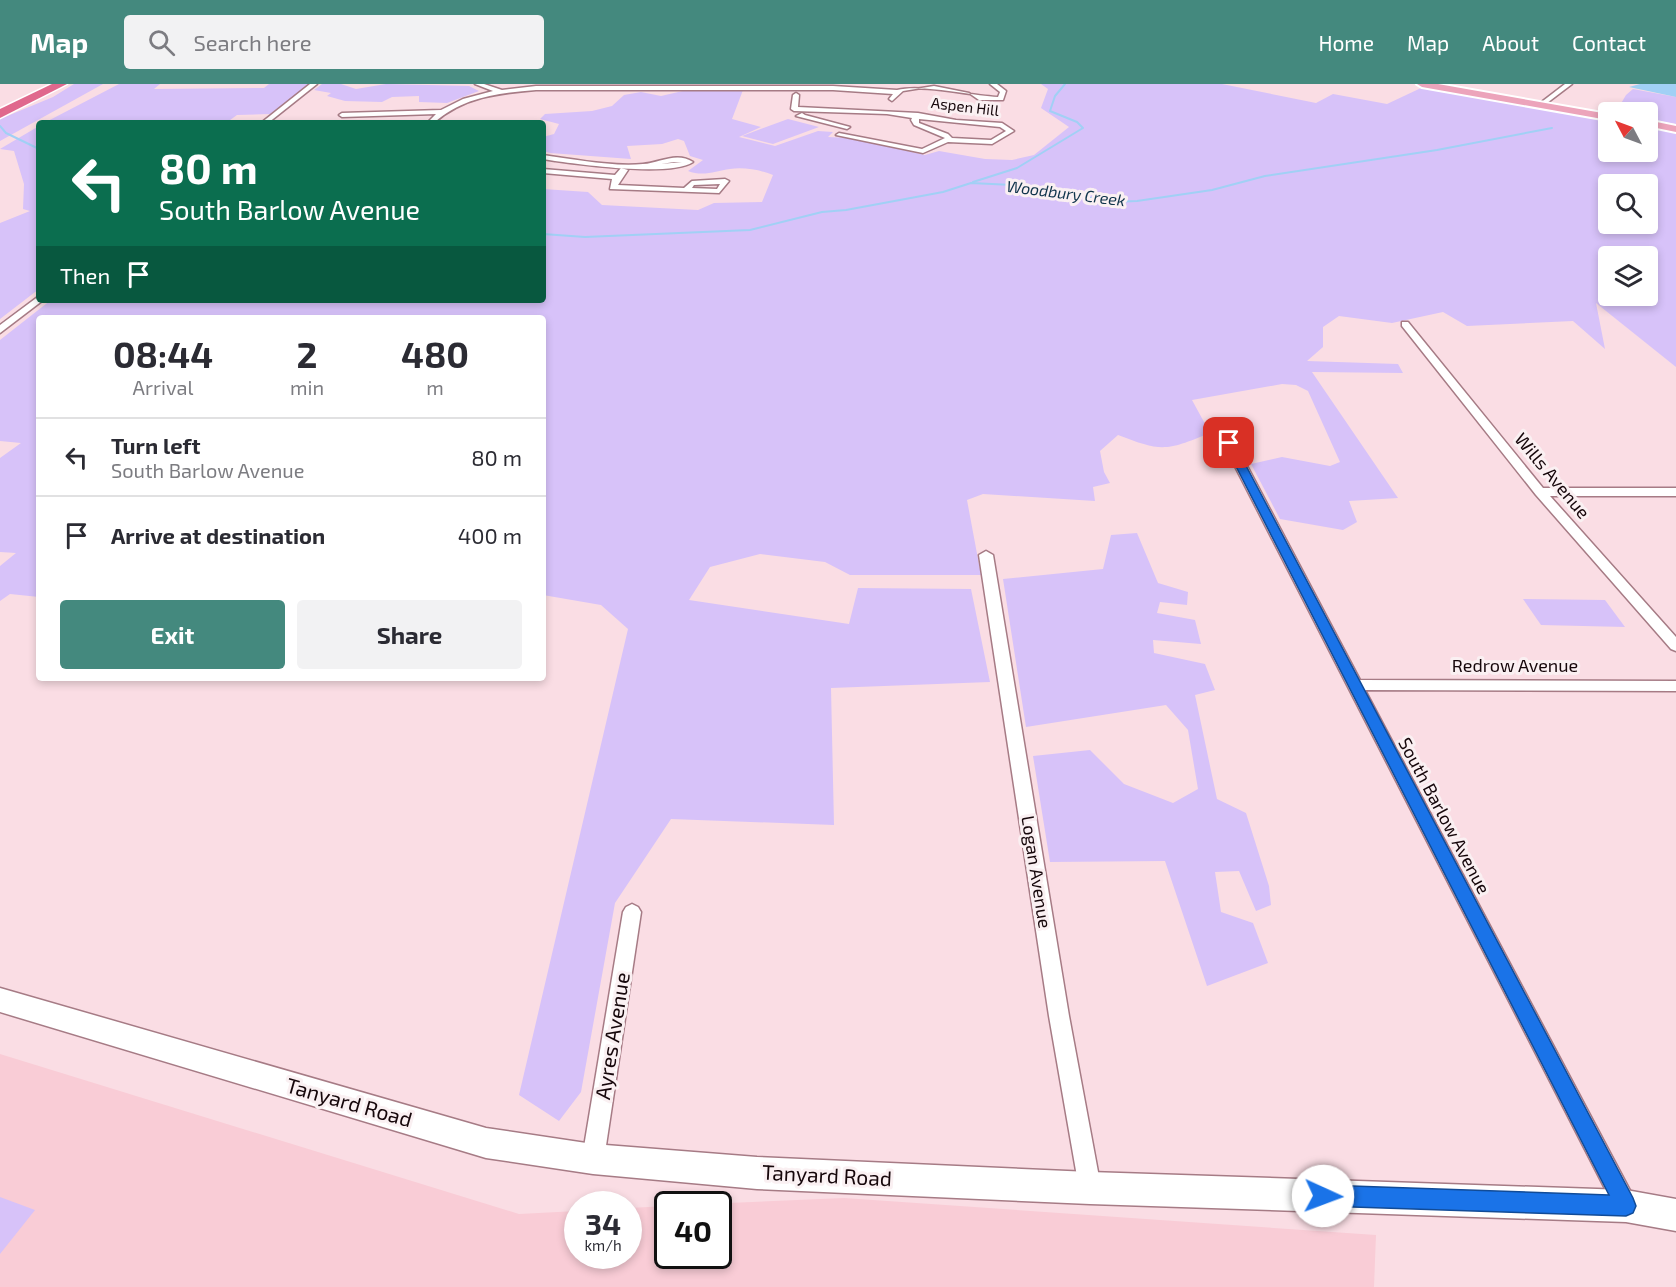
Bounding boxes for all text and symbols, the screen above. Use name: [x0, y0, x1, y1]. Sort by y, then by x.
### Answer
search box: [124, 15, 544, 69]
text: Map: [30, 25, 88, 59]
icon: search: [145, 26, 178, 59]
text: Search here: [193, 29, 312, 55]
text: Home: [1318, 30, 1374, 55]
text: Map: [1407, 30, 1449, 55]
text: About: [1482, 30, 1539, 55]
text: Contact: [1572, 30, 1646, 55]
street label: Aspen Hill: [930, 93, 1001, 119]
north arrow: [1598, 102, 1658, 162]
map controls: [1598, 102, 1658, 306]
text: 80 m: [159, 142, 258, 192]
icon: left: [60, 144, 138, 222]
button: search: [1598, 174, 1658, 234]
water label: Woodbury Creek: [1005, 176, 1127, 210]
text: South Barlow Avenue: [159, 193, 420, 225]
button: layers: [1598, 246, 1658, 306]
icon: arrive: [122, 258, 155, 291]
text: Then: [60, 262, 110, 288]
text: 08:44: [113, 332, 213, 375]
text: 2: [297, 332, 318, 375]
text: 480: [401, 332, 469, 375]
text: Arrival: [133, 375, 193, 399]
text: min: [290, 375, 324, 399]
text: m: [426, 375, 444, 399]
pin: [1203, 417, 1254, 468]
icon: arrive: [1212, 426, 1245, 459]
street label: Wills Avenue: [1511, 428, 1595, 523]
text: Turn left: [111, 432, 200, 458]
icon: left: [60, 441, 93, 474]
text: 80 m: [471, 444, 522, 470]
text: South Barlow Avenue: [111, 458, 304, 482]
icon: arrive: [60, 519, 93, 552]
text: Arrive at destination: [111, 522, 325, 548]
text: 400 m: [458, 522, 522, 548]
button: Exit: [60, 600, 285, 669]
button: Share: [297, 600, 522, 669]
street label: Redrow Avenue: [1452, 654, 1578, 676]
street label: South Barlow Avenue: [1394, 734, 1495, 898]
street label: Logan Avenue: [1017, 814, 1057, 930]
street label: Ayres Avenue: [589, 970, 634, 1101]
street label: Tanyard Road: [284, 1072, 415, 1131]
street label: Tanyard Road: [762, 1159, 893, 1190]
position arrow: [1291, 1164, 1355, 1228]
speed limit sign: 40: [654, 1191, 732, 1269]
text: 34: [585, 1205, 621, 1241]
text: km/h: [584, 1236, 622, 1254]

